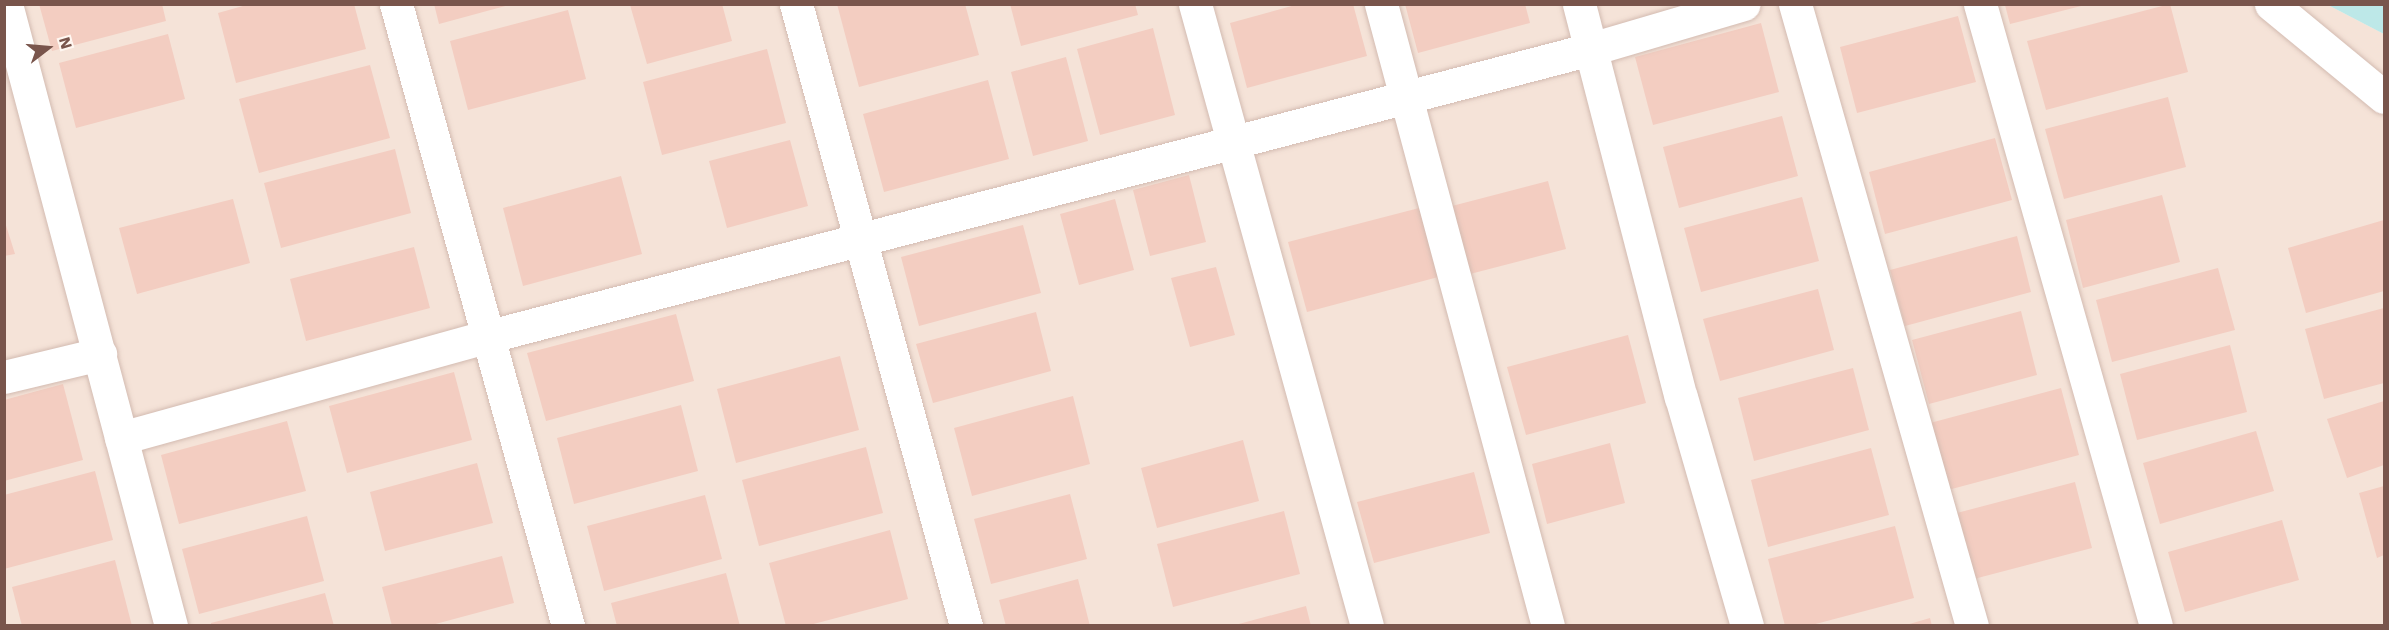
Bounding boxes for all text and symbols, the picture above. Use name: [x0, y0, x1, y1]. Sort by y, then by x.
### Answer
north arrow: [18, 18, 78, 78]
text: N: [55, 35, 77, 51]

